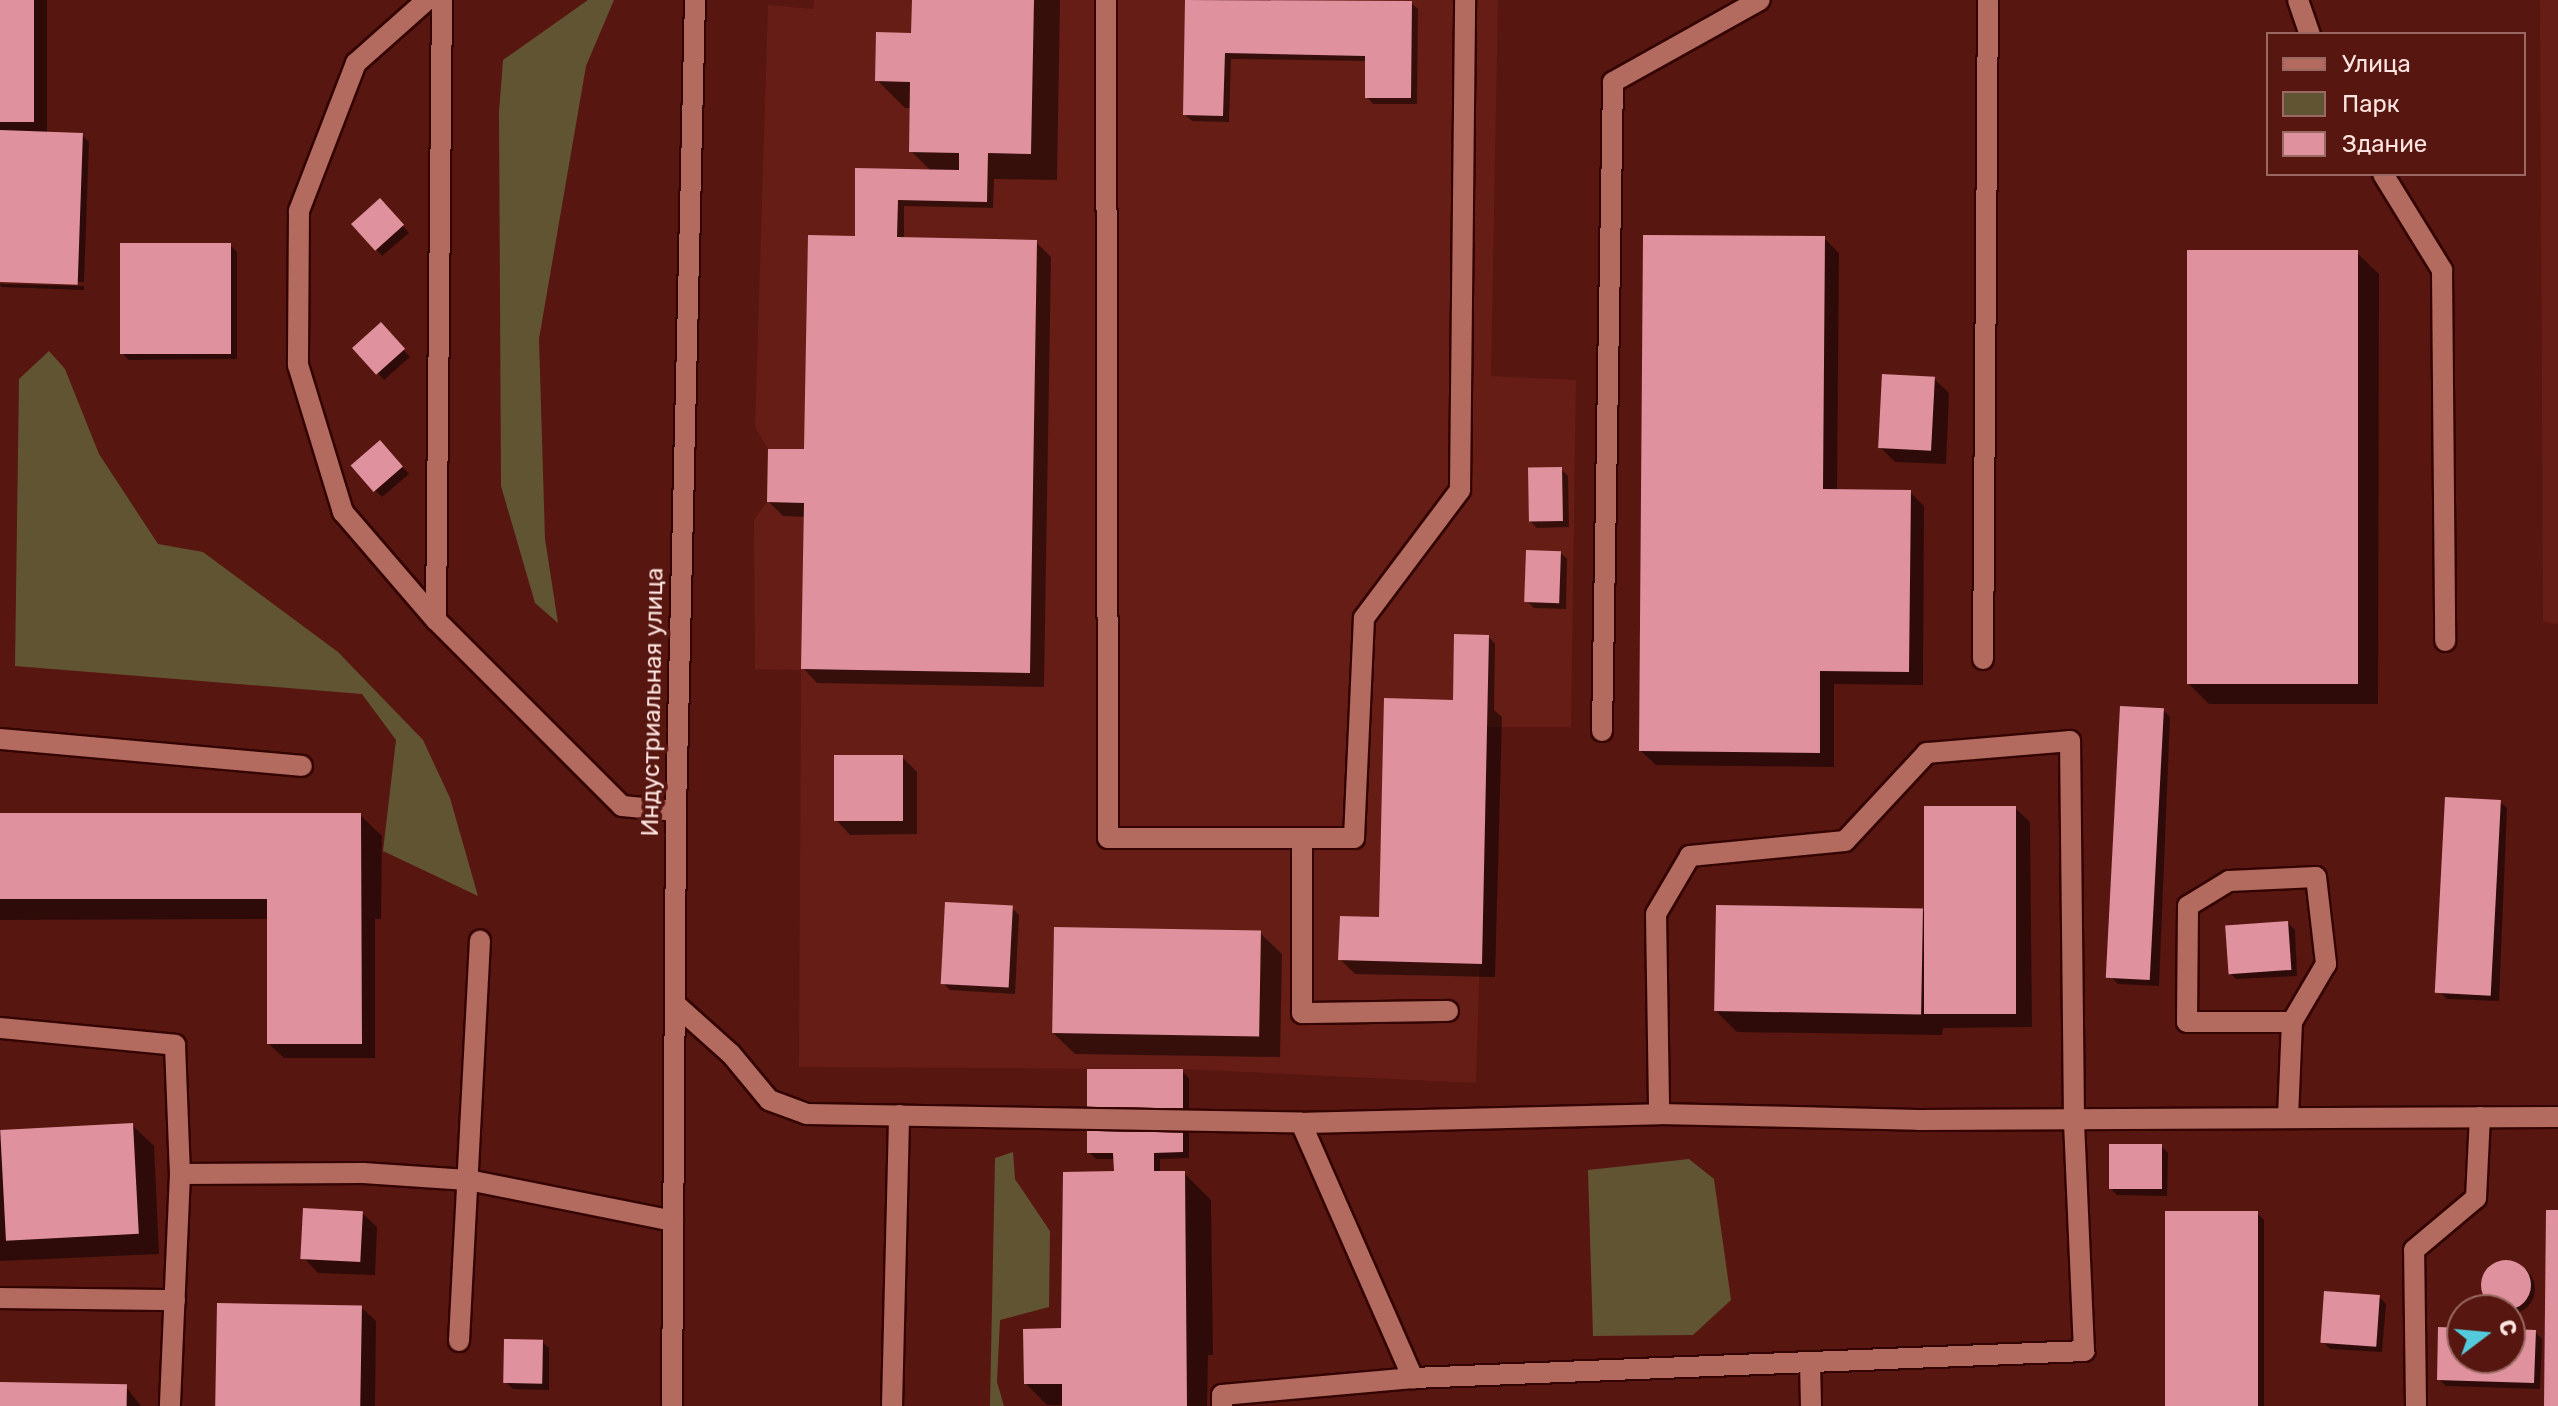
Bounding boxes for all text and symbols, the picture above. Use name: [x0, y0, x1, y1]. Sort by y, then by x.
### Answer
legend: [2266, 32, 2526, 176]
text: Улица: [2342, 50, 2411, 78]
text: Парк: [2342, 90, 2400, 118]
text: Здание: [2342, 130, 2427, 158]
street label: Индустриальная улица: [636, 567, 670, 837]
north arrow: [2446, 1294, 2526, 1374]
text: С: [2493, 1317, 2523, 1339]

